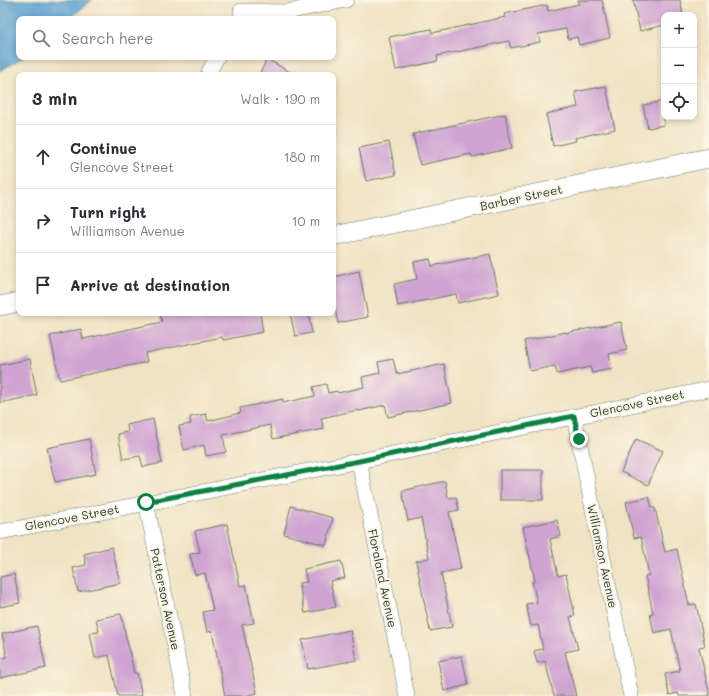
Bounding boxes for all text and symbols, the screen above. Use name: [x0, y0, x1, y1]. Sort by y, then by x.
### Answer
map controls: [661, 12, 697, 120]
button: +: [661, 12, 697, 48]
search box: [16, 16, 336, 60]
icon: search: [30, 27, 52, 49]
text: Search here: [62, 28, 153, 48]
button: −: [661, 48, 697, 84]
button: locate: [661, 84, 697, 120]
text: 3 min: [32, 87, 77, 109]
text: Walk · 190 m: [240, 90, 320, 107]
text: Continue: [70, 138, 137, 158]
icon: ahead: [32, 146, 54, 168]
text: 180 m: [284, 148, 320, 165]
text: Glencove Street: [70, 158, 174, 175]
street label: Barber Street: [478, 180, 564, 214]
text: Turn right: [70, 202, 147, 222]
icon: right: [32, 210, 54, 232]
text: 10 m: [292, 212, 320, 229]
text: Williamson Avenue: [70, 222, 185, 239]
icon: arrive: [32, 274, 54, 296]
text: Arrive at destination: [70, 275, 230, 295]
street label: Glencove Street: [588, 385, 686, 421]
route end: [570, 430, 588, 448]
route start: [137, 493, 155, 511]
street label: Glencove Street: [23, 500, 121, 534]
street label: Williamson Avenue: [584, 503, 622, 609]
street label: Floraland Avenue: [365, 527, 401, 629]
street label: Patterson Avenue: [147, 547, 185, 651]

